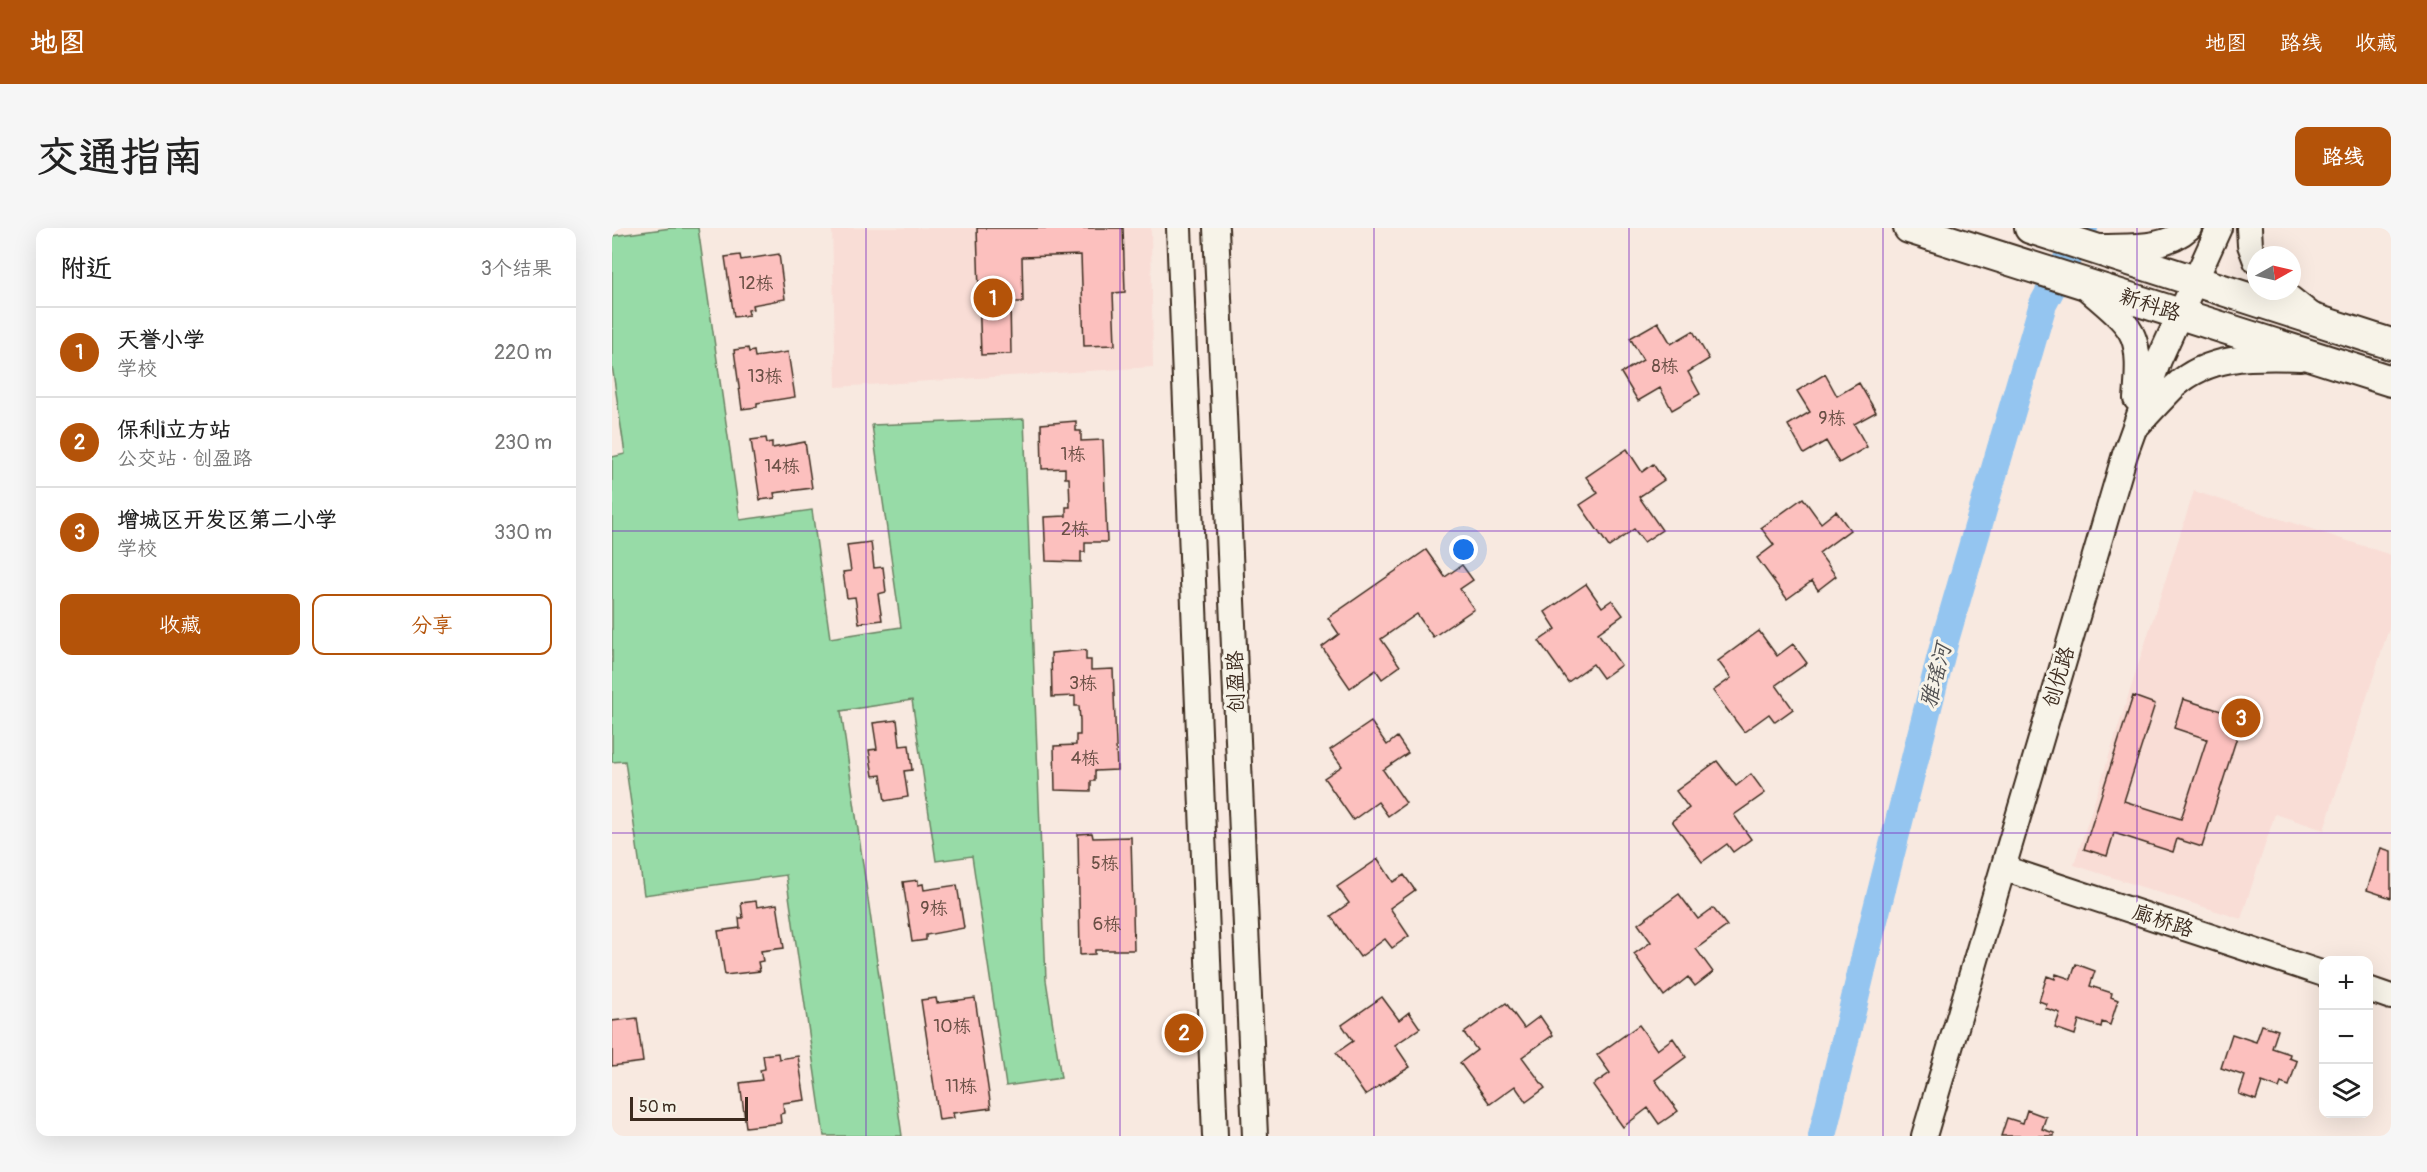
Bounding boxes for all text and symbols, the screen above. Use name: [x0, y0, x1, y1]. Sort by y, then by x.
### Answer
text: 地图: [30, 26, 86, 61]
text: 地图: [2205, 30, 2247, 57]
text: 路线: [2280, 30, 2322, 57]
text: 收藏: [2355, 30, 2397, 57]
button: 路线: [2295, 127, 2391, 186]
text: 交通指南: [36, 132, 204, 184]
north arrow: [2247, 246, 2301, 300]
text: 附近: [60, 253, 112, 285]
text: 3个结果: [481, 256, 552, 281]
house number: 12栋: [738, 272, 774, 295]
pin: 1: [974, 276, 1012, 320]
street label: 新科路: [2116, 282, 2184, 328]
text: 天誉小学: [117, 326, 205, 354]
text: 1: [76, 340, 83, 365]
text: 220 m: [494, 340, 552, 365]
house number: 8栋: [1651, 355, 1679, 378]
text: 学校: [117, 356, 157, 381]
house number: 13栋: [747, 365, 783, 388]
house number: 9栋: [1818, 407, 1846, 430]
text: 保利i立方站: [117, 416, 231, 444]
text: 2: [74, 430, 85, 455]
text: 230 m: [495, 430, 552, 455]
house number: 1栋: [1060, 443, 1086, 466]
text: 公交站 · 创盈路: [117, 446, 252, 471]
house number: 14栋: [764, 455, 800, 478]
text: 增城区开发区第二小学: [117, 506, 337, 534]
house number: 2栋: [1061, 518, 1089, 541]
text: 3: [74, 520, 85, 545]
text: 330 m: [494, 520, 552, 545]
your location: [1449, 535, 1478, 564]
text: 学校: [117, 536, 157, 561]
button: 收藏: [60, 594, 300, 655]
button: 分享: [312, 594, 552, 655]
water label: 雅瑶河: [1914, 638, 1958, 711]
street label: 创优路: [2037, 643, 2081, 711]
street label: 创盈路: [1221, 650, 1251, 714]
house number: 3栋: [1069, 672, 1097, 695]
pin: 3: [2222, 696, 2260, 740]
house number: 4栋: [1071, 747, 1099, 770]
house number: 5栋: [1091, 852, 1119, 875]
house number: 9栋: [920, 897, 948, 920]
street label: 廊桥路: [2129, 898, 2197, 944]
house number: 6栋: [1093, 913, 1121, 936]
map controls: [2319, 956, 2373, 1118]
button: +: [2319, 956, 2373, 1010]
pin: 2: [1164, 1010, 1204, 1056]
button: −: [2319, 1010, 2373, 1064]
house number: 10栋: [933, 1015, 971, 1038]
button: layers: [2319, 1064, 2373, 1118]
house number: 11栋: [945, 1075, 977, 1098]
scale bar: [630, 1094, 748, 1122]
text: 50 m: [639, 1097, 676, 1117]

